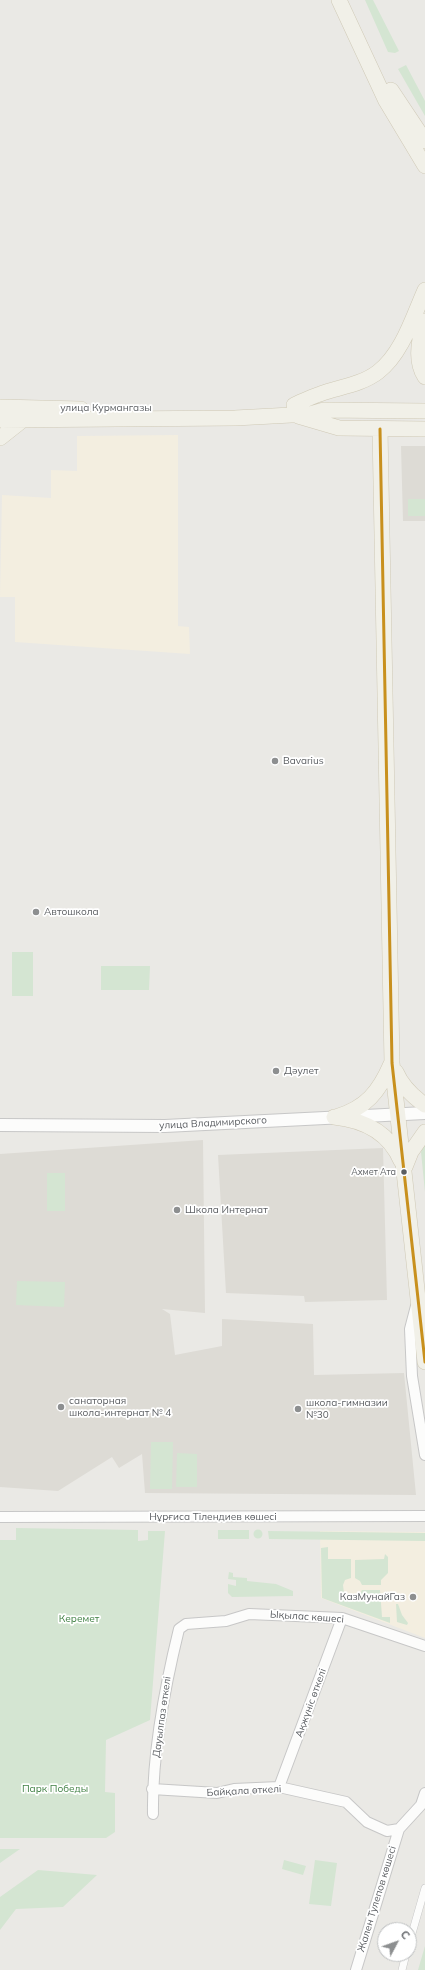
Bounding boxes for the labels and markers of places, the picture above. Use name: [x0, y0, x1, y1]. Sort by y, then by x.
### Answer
place label: Bavarius: [283, 755, 324, 767]
marker: Bavarius: [270, 756, 280, 766]
place label: Автошкола: [44, 906, 99, 918]
marker: Автошкола: [31, 907, 41, 917]
place label: Дәулет: [284, 1065, 319, 1077]
marker: Дәулет: [271, 1066, 281, 1076]
place label: Ахмет Ата: [351, 1167, 396, 1177]
marker: Ахмет Ата: [399, 1167, 409, 1177]
place label: Школа Интернат: [185, 1204, 268, 1216]
marker: Школа Интернат: [172, 1205, 182, 1215]
place label: санаторная школа-интернат № 4: [69, 1395, 171, 1418]
place label: школа-гимназии №30: [306, 1397, 388, 1420]
marker: санаторная школа-интернат № 4: [56, 1402, 66, 1412]
marker: школа-гимназии №30: [293, 1404, 303, 1414]
place label: КазМунайГаз: [340, 1591, 405, 1603]
marker: КазМунайГаз: [408, 1592, 418, 1602]

